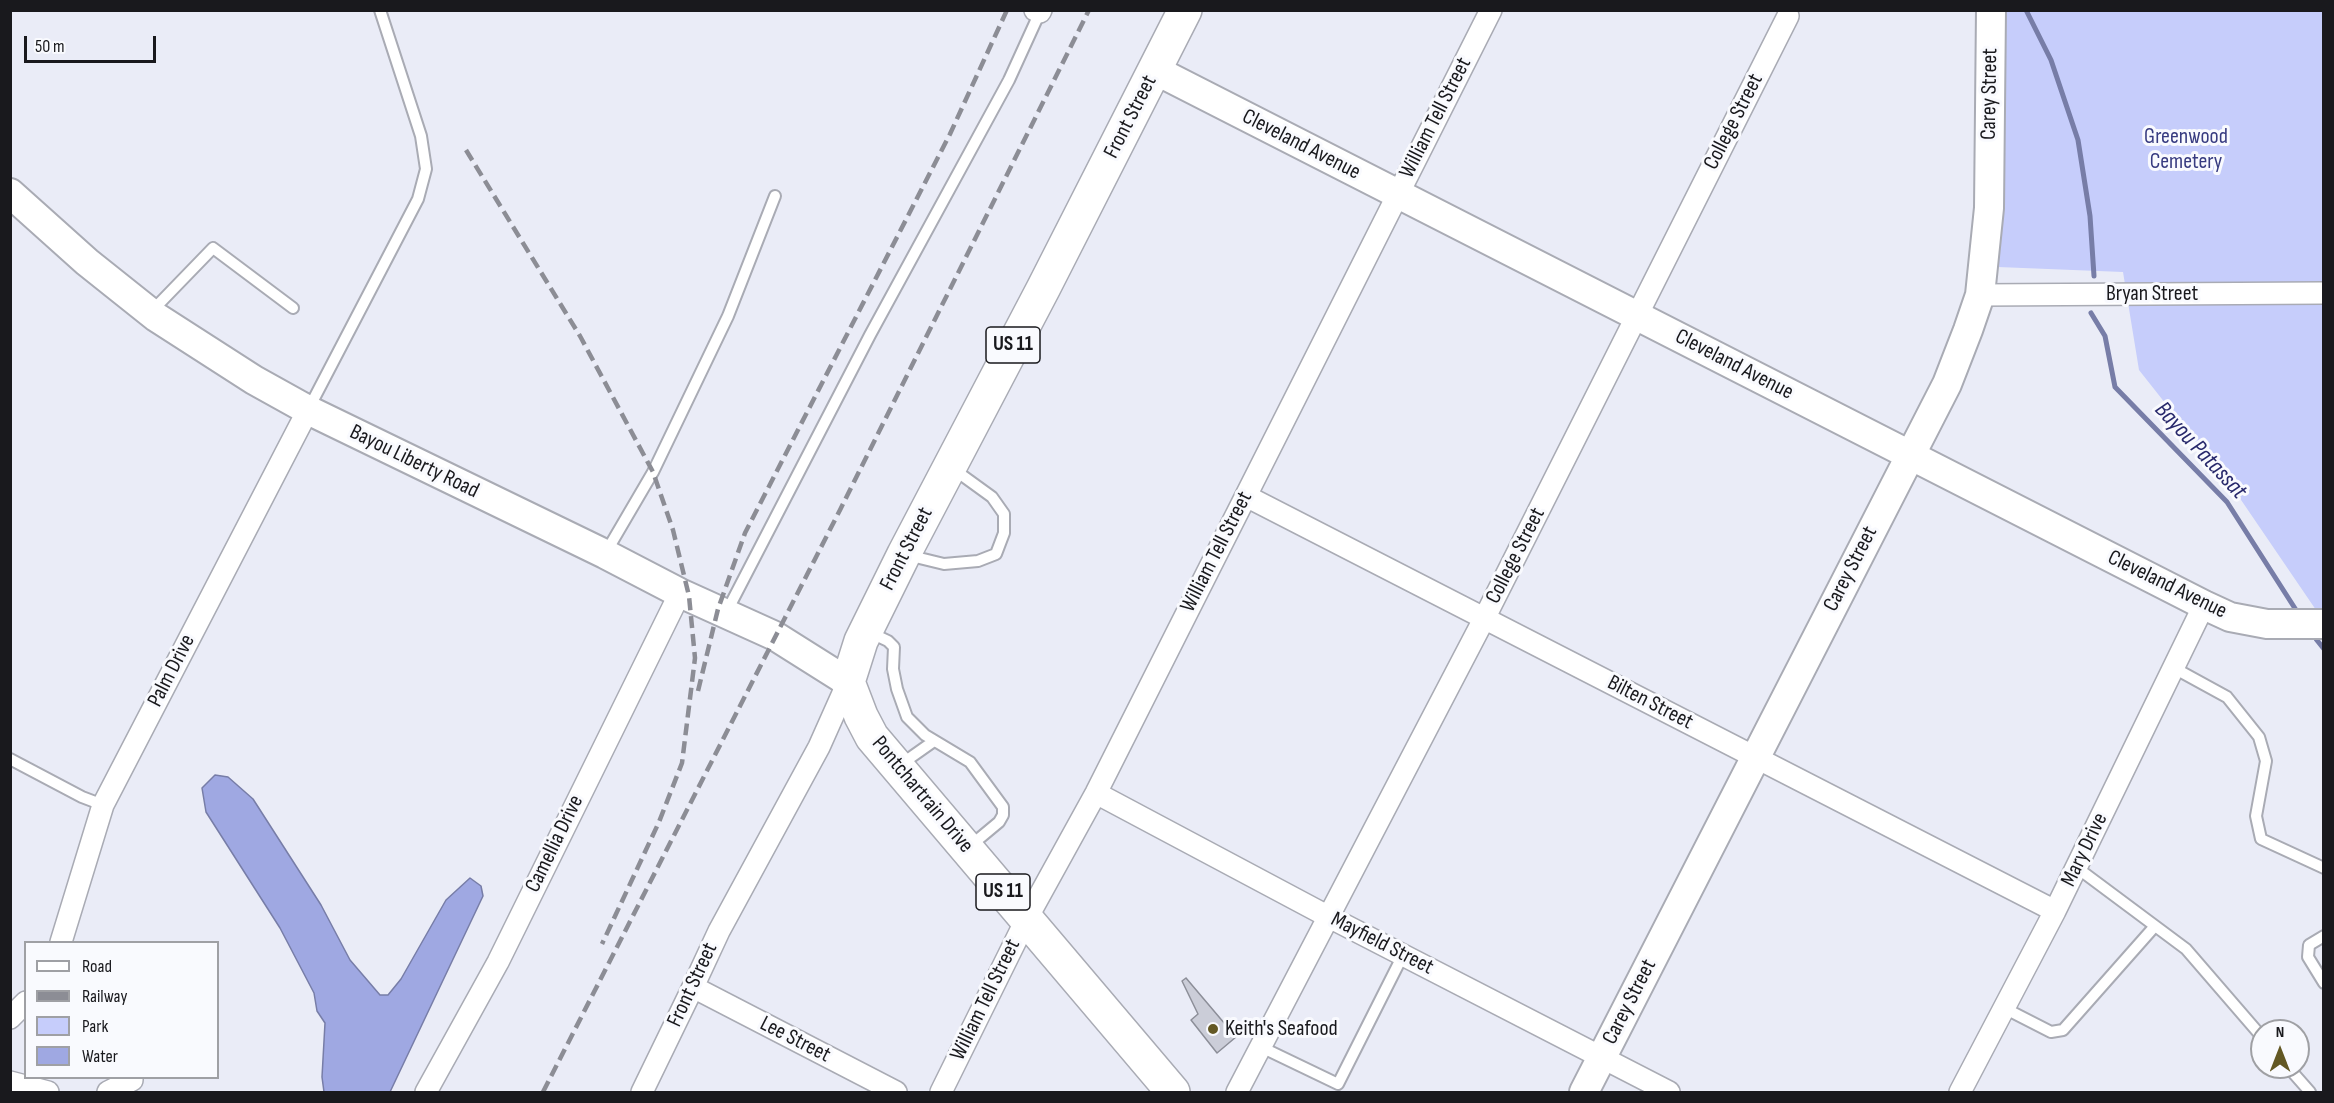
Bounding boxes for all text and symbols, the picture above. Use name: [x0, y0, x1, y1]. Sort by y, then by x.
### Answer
scale bar: [27, 24, 159, 62]
text: 50 m: [35, 36, 65, 57]
street label: Carey Street: [1976, 48, 2004, 140]
street label: William Tell Street: [1394, 53, 1478, 183]
street label: College Street: [1699, 70, 1769, 174]
street label: Front Street: [1099, 71, 1163, 163]
street label: Cleveland Avenue: [1238, 104, 1364, 186]
park label: Greenwood Cemetery: [2144, 124, 2228, 176]
street label: Bryan Street: [2106, 281, 2198, 307]
street label: Cleveland Avenue: [1671, 324, 1797, 406]
road number: US 11: [986, 327, 1040, 363]
water label: Bayou Patassat: [2148, 396, 2252, 506]
street label: Bayou Liberty Road: [345, 419, 483, 505]
street label: William Tell Street: [1175, 487, 1259, 617]
street label: Front Street: [875, 503, 939, 595]
street label: College Street: [1481, 504, 1551, 608]
street label: Carey Street: [1818, 522, 1884, 616]
street label: Cleveland Avenue: [2103, 545, 2231, 625]
street label: Palm Drive: [143, 630, 201, 712]
street label: Bilten Street: [1603, 670, 1697, 736]
street label: Pontchartrain Drive: [865, 731, 979, 859]
street label: Camellia Drive: [520, 791, 590, 897]
street label: Mary Drive: [2056, 809, 2114, 891]
road number: US 11: [976, 874, 1030, 910]
street label: Mayfield Street: [1326, 907, 1438, 981]
street label: William Tell Street: [945, 935, 1027, 1065]
street label: Front Street: [662, 939, 724, 1031]
legend: [24, 941, 219, 1079]
street label: Carey Street: [1597, 955, 1663, 1049]
text: Road: [82, 956, 112, 977]
text: Railway: [82, 986, 127, 1007]
street label: Lee Street: [755, 1011, 835, 1069]
text: Park: [82, 1016, 108, 1037]
place label: Keith's Seafood: [1225, 1016, 1338, 1042]
north arrow: [2250, 1019, 2310, 1079]
marker: Keith's Seafood: [1206, 1022, 1220, 1036]
text: N: [2276, 1023, 2284, 1042]
text: Water: [82, 1046, 118, 1067]

